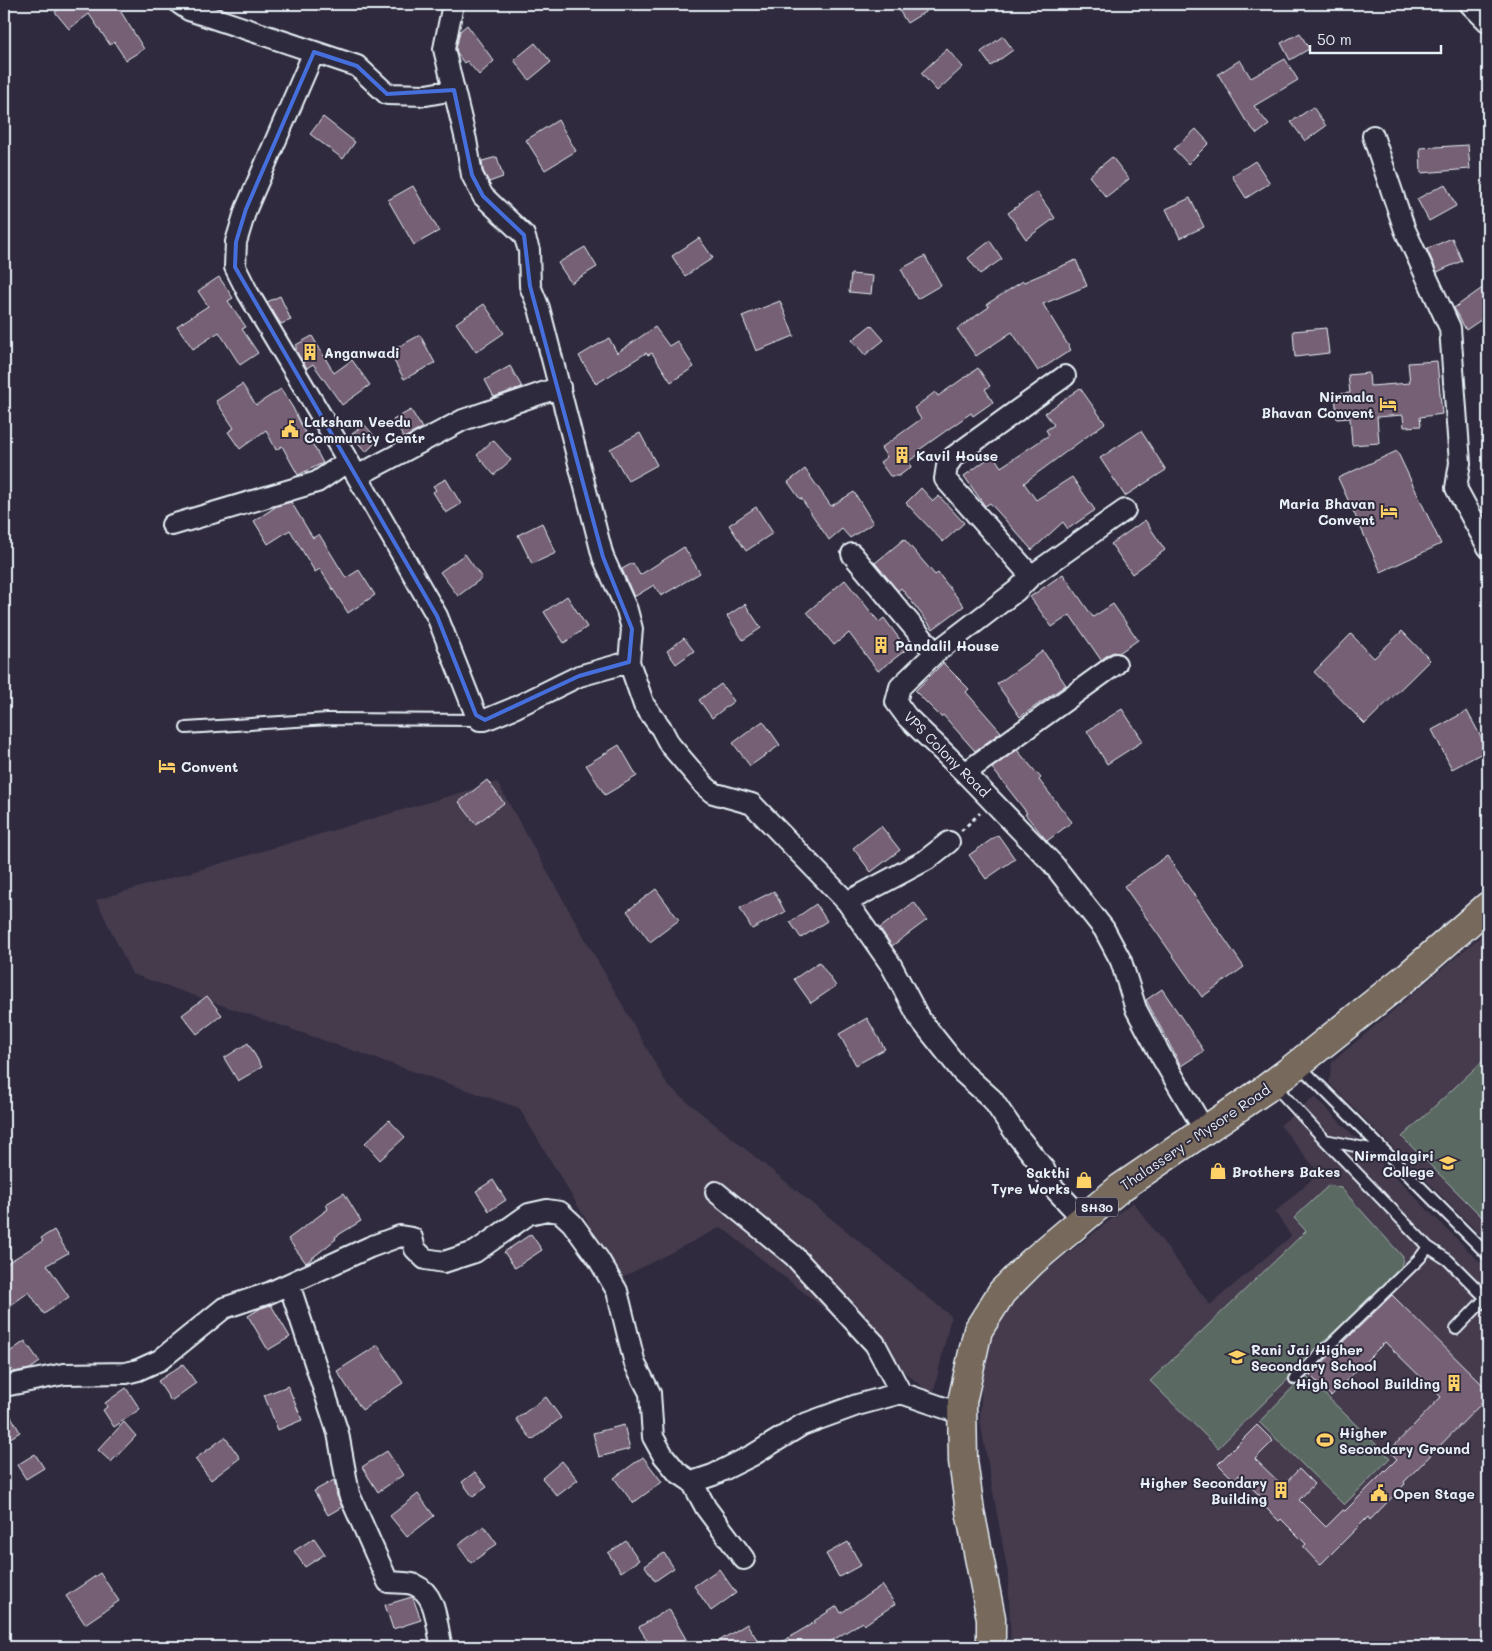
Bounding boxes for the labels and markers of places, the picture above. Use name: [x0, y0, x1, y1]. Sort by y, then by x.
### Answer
building icon: Anganwadi: [300, 342, 320, 362]
place label: Anganwadi: [324, 343, 400, 362]
place label: Nirmala Bhavan Convent: [1261, 387, 1374, 422]
hotel icon: Nirmala Bhavan Convent: [1378, 394, 1398, 414]
place label: Laksham Veedu Community Centr: [304, 412, 425, 447]
public building icon: Laksham Veedu Community Centr: [280, 419, 300, 439]
building icon: Kavil House: [892, 445, 912, 465]
place label: Kavil House: [916, 446, 998, 465]
place label: Maria Bhavan Convent: [1279, 494, 1375, 529]
hotel icon: Maria Bhavan Convent: [1379, 501, 1399, 521]
building icon: Pandalil House: [871, 635, 891, 655]
place label: Pandalil House: [895, 636, 999, 655]
hotel icon: Convent: [157, 756, 177, 776]
place label: Convent: [181, 757, 238, 776]
place label: Nirmalagiri College: [1354, 1146, 1434, 1181]
school or university icon: Nirmalagiri College: [1438, 1153, 1458, 1173]
shop icon: Brothers Bakes: [1208, 1161, 1228, 1181]
place label: Brothers Bakes: [1232, 1162, 1340, 1181]
place label: Sakthi Tyre Works: [991, 1163, 1070, 1198]
shop icon: Sakthi Tyre Works: [1074, 1170, 1094, 1190]
place label: Rani Jai Higher Secondary School: [1251, 1340, 1376, 1375]
school or university icon: Rani Jai Higher Secondary School: [1227, 1347, 1247, 1367]
building icon: High School Building: [1444, 1373, 1464, 1393]
place label: High School Building: [1295, 1374, 1440, 1393]
place label: Higher Secondary Ground: [1339, 1423, 1470, 1458]
sports icon: Higher Secondary Ground: [1315, 1430, 1335, 1450]
place label: Higher Secondary Building: [1139, 1473, 1267, 1508]
building icon: Higher Secondary Building: [1271, 1480, 1291, 1500]
public building icon: Open Stage: [1369, 1483, 1389, 1503]
place label: Open Stage: [1393, 1484, 1475, 1503]

